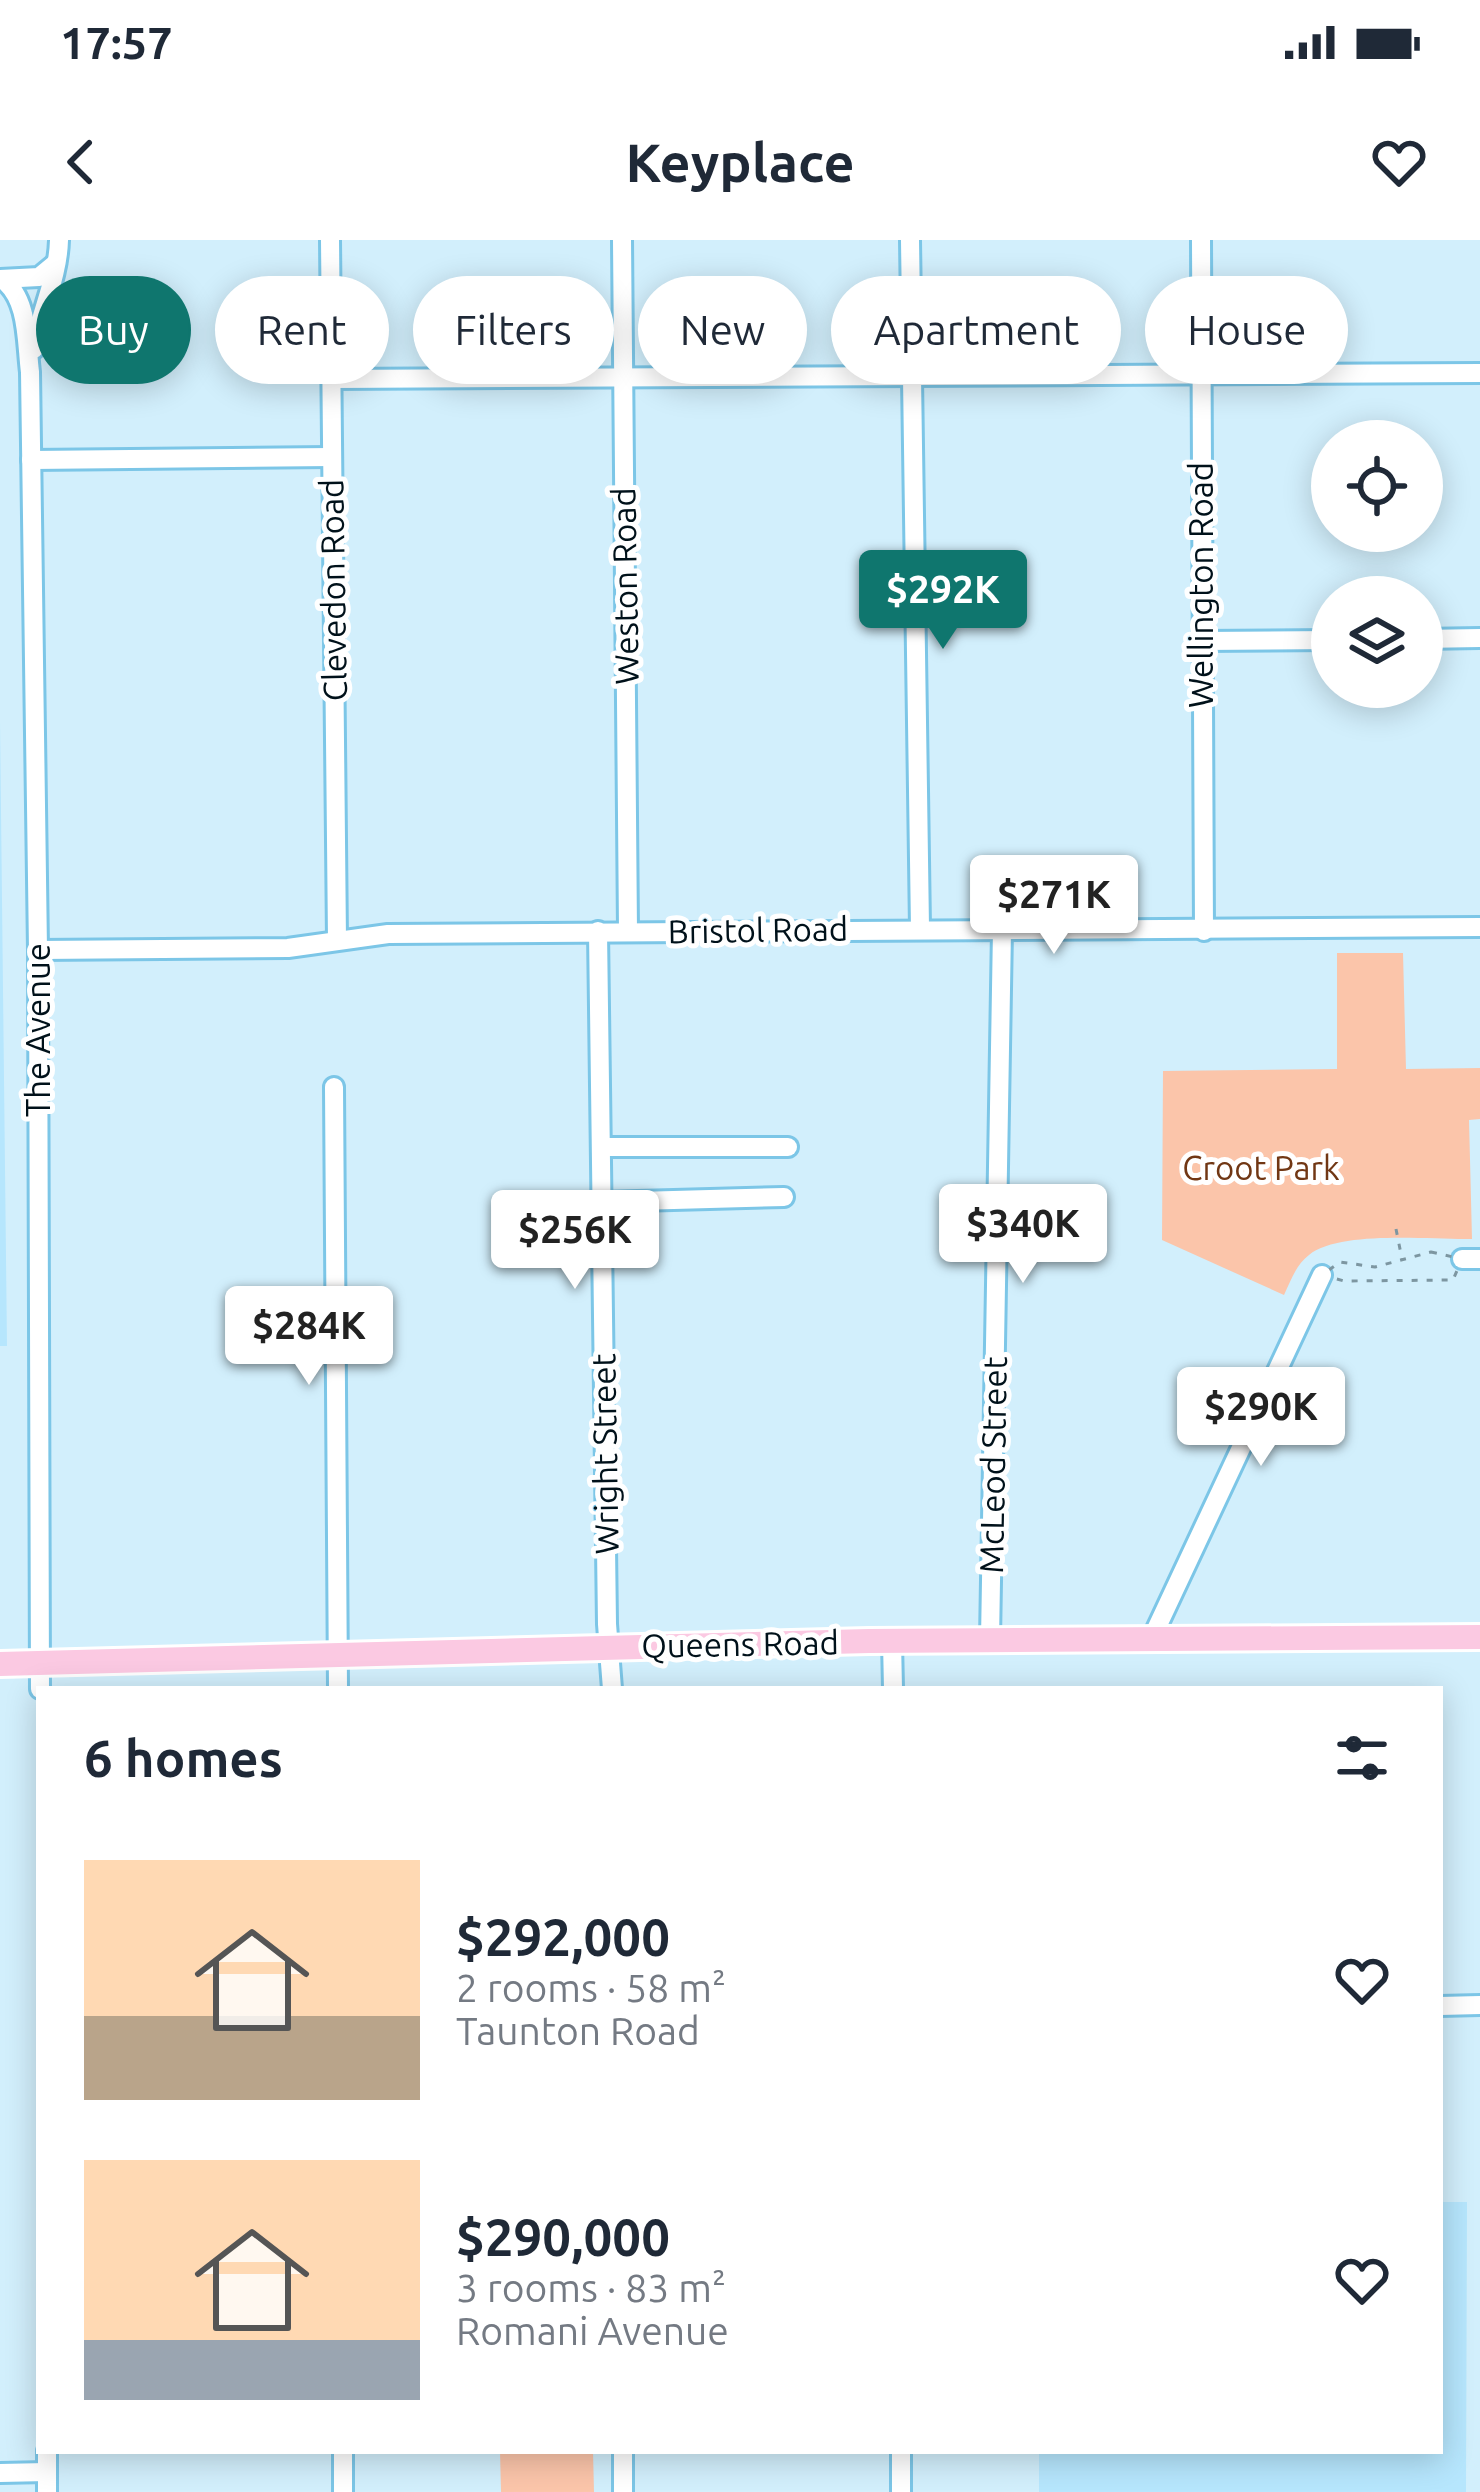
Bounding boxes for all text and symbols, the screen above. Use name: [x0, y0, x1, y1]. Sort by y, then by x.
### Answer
text: 17:57: [60, 17, 173, 68]
icon: back: [48, 129, 114, 195]
icon: heart: [1366, 129, 1432, 195]
text: Keyplace: [625, 132, 855, 192]
chip: Buy: [36, 276, 191, 384]
chip: Rent: [215, 276, 389, 384]
chip: Filters: [413, 276, 614, 384]
chip: New: [638, 276, 807, 384]
chip: Apartment: [831, 276, 1121, 384]
chip: House: [1145, 276, 1348, 384]
map controls: [1311, 420, 1443, 708]
button: locate: [1311, 420, 1443, 552]
street label: Wellington Road: [1182, 462, 1219, 708]
street label: Clevedon Road: [312, 478, 353, 702]
street label: Weston Road: [604, 487, 645, 685]
pin: $292K: [859, 550, 1027, 652]
text: $292K: [886, 567, 1000, 610]
button: layers: [1311, 576, 1443, 708]
pin: $271K: [970, 855, 1138, 957]
text: $271K: [997, 872, 1111, 915]
street label: Bristol Road: [668, 909, 848, 950]
street label: The Avenue: [19, 943, 56, 1117]
park label: Croot Park: [1182, 1149, 1340, 1186]
pin: $340K: [939, 1184, 1107, 1286]
pin: $256K: [491, 1190, 659, 1292]
text: $340K: [966, 1201, 1080, 1244]
text: $256K: [518, 1207, 632, 1250]
pin: $284K: [225, 1286, 393, 1388]
text: $284K: [252, 1303, 366, 1346]
street label: Wright Street: [584, 1353, 625, 1555]
street label: McLeod Street: [972, 1356, 1013, 1574]
pin: $290K: [1177, 1367, 1345, 1469]
text: $290K: [1204, 1384, 1318, 1427]
street label: Queens Road: [641, 1623, 839, 1664]
icon: filters: [1329, 1725, 1395, 1791]
text: 6 homes: [84, 1729, 283, 1787]
icon: home: [180, 1908, 324, 2052]
text: $292,000: [456, 1908, 670, 1966]
icon: heart: [1329, 1947, 1395, 2013]
text: 2 rooms · 58 m²: [456, 1966, 726, 2009]
text: Taunton Road: [456, 2009, 700, 2052]
icon: home: [180, 2208, 324, 2352]
text: $290,000: [456, 2208, 670, 2266]
icon: heart: [1329, 2247, 1395, 2313]
text: 3 rooms · 83 m²: [456, 2266, 726, 2309]
text: Romani Avenue: [456, 2309, 729, 2352]

